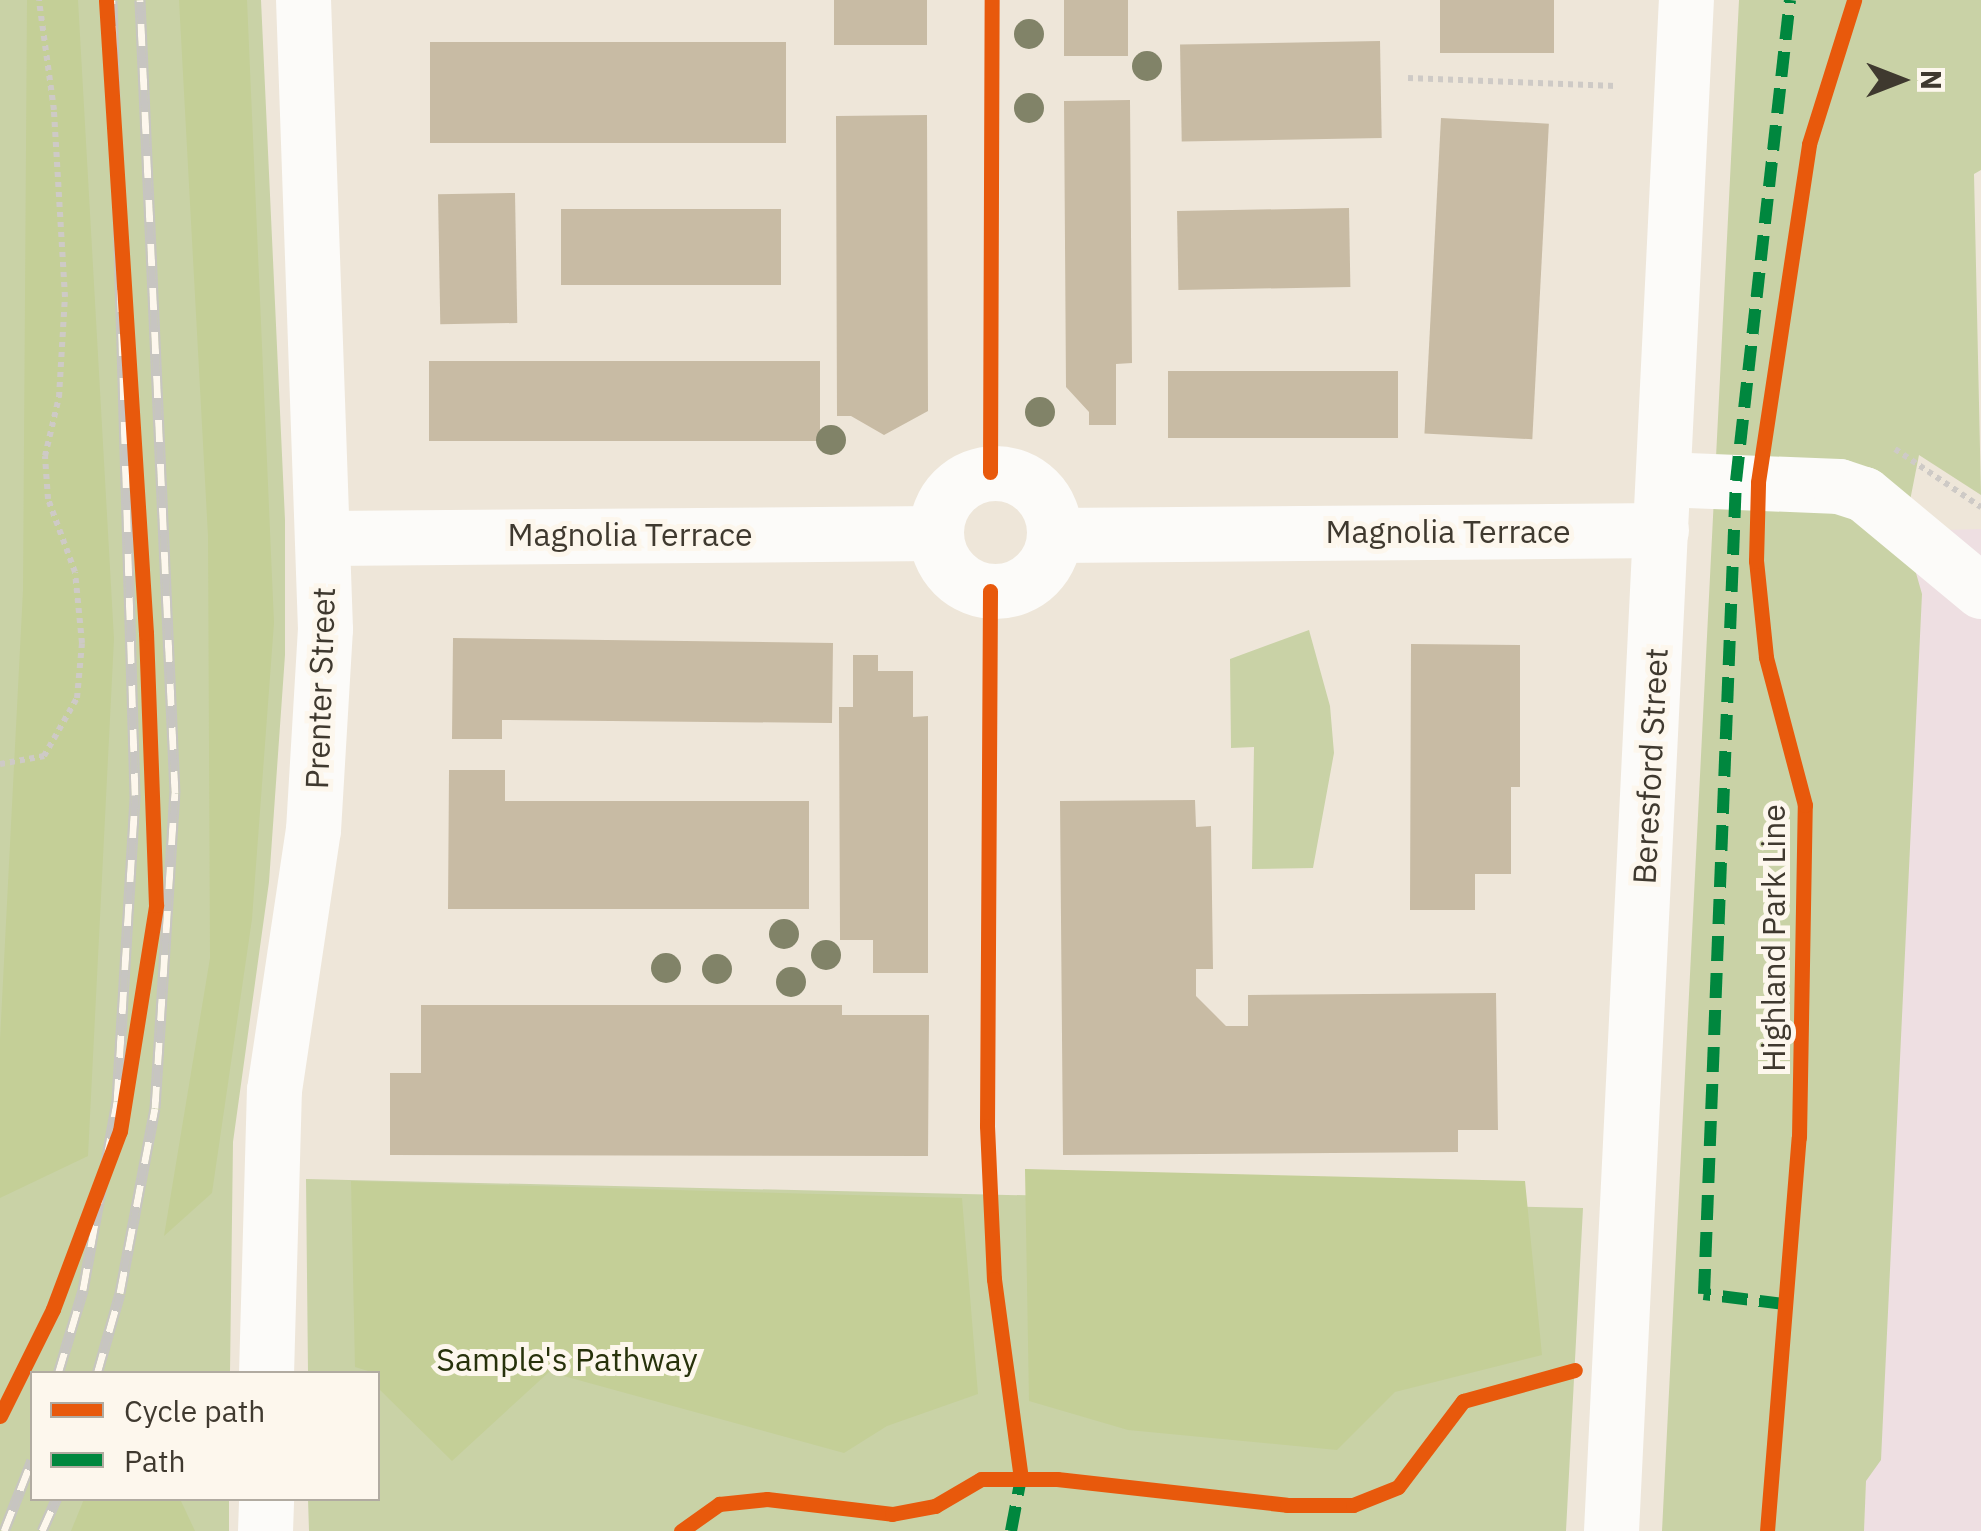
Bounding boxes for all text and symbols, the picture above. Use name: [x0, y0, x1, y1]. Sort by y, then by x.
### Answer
north arrow: [1851, 30, 1951, 130]
text: N: [1913, 70, 1950, 90]
street label: Magnolia Terrace: [1325, 512, 1571, 550]
street label: Magnolia Terrace: [507, 515, 753, 553]
street label: Prenter Street: [297, 586, 343, 790]
street label: Beresford Street: [1625, 647, 1675, 885]
street label: Highland Park Line: [1754, 804, 1792, 1072]
park label: Sample's Pathway: [436, 1340, 698, 1378]
legend: [30, 1371, 380, 1501]
text: Cycle path: [124, 1391, 265, 1430]
text: Path: [124, 1441, 185, 1480]

